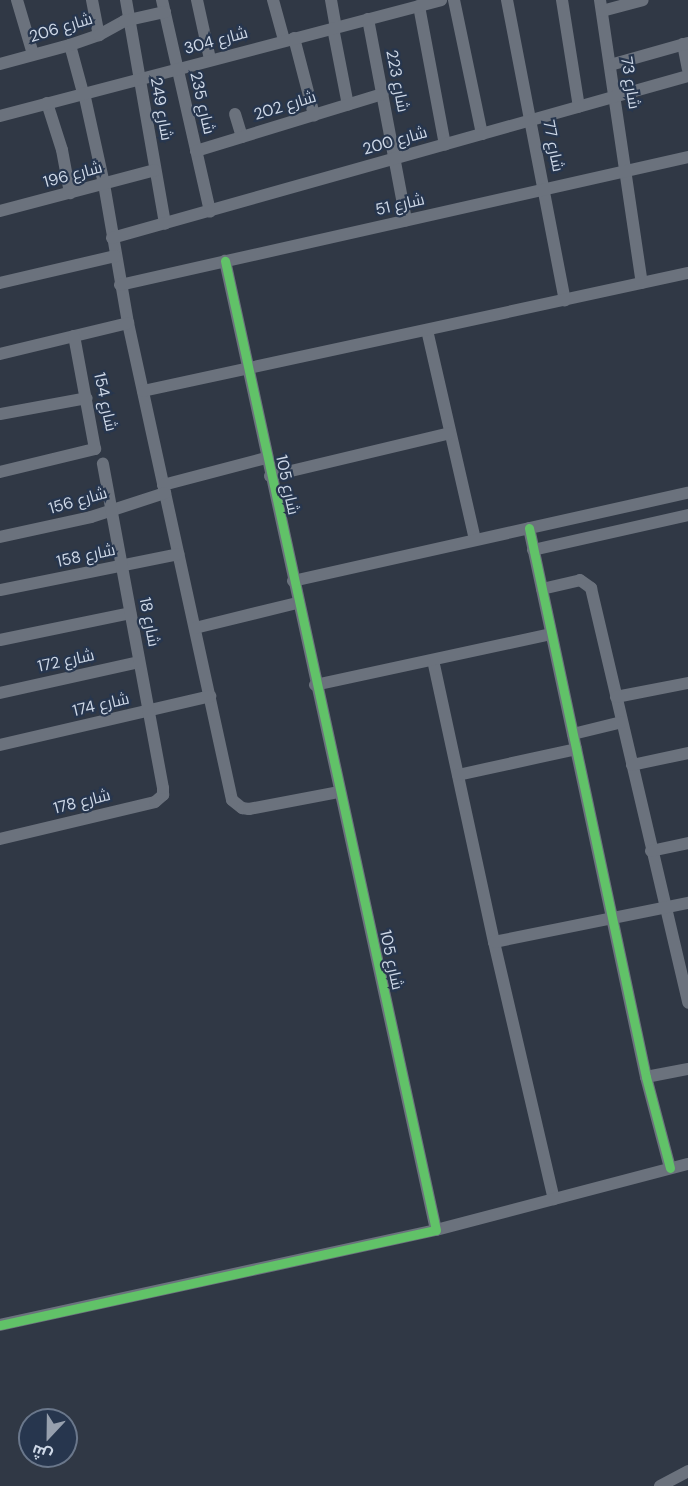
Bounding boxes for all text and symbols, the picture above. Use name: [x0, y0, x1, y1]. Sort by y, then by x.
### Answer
street label: شارع 206: [27, 9, 95, 47]
street label: شارع 304: [182, 23, 250, 59]
street label: شارع 223: [382, 48, 412, 114]
street label: شارع 73: [616, 55, 644, 111]
street label: شارع 235: [185, 70, 219, 136]
street label: شارع 249: [146, 76, 176, 142]
street label: شارع 202: [251, 87, 319, 125]
street label: شارع 77: [539, 118, 567, 174]
street label: شارع 200: [361, 123, 429, 159]
street label: شارع 196: [41, 158, 105, 192]
street label: شارع 51: [373, 190, 427, 220]
street label: شارع 154: [89, 371, 121, 433]
street label: شارع 105: [271, 453, 303, 517]
street label: شارع 156: [46, 483, 110, 519]
street label: شارع 158: [55, 540, 117, 572]
street label: شارع 18: [135, 596, 163, 648]
street label: شارع 172: [36, 646, 96, 676]
street label: شارع 174: [71, 689, 131, 721]
street label: شارع 178: [51, 786, 113, 818]
street label: شارع 105: [375, 928, 407, 992]
north arrow: [18, 1408, 78, 1468]
text: ش: [28, 1440, 55, 1467]

